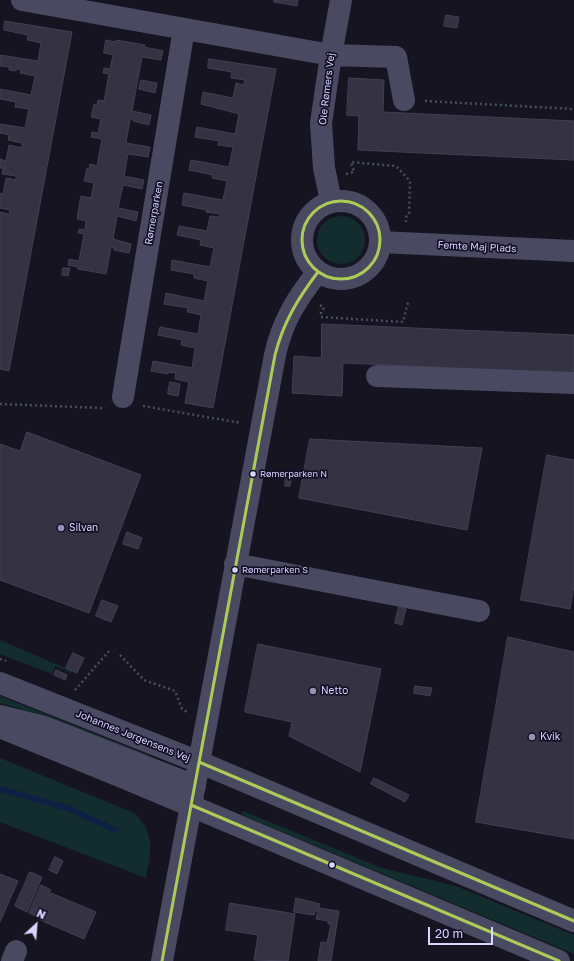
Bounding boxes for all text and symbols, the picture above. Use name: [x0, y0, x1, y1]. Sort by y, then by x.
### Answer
street label: Ole Rømers Vej: [317, 52, 337, 126]
street label: Rømerparken: [143, 180, 165, 246]
street label: Femte Maj Plads: [437, 239, 517, 255]
marker: Rømerparken N: [248, 469, 258, 479]
place label: Rømerparken N: [260, 469, 327, 479]
place label: Silvan: [69, 522, 98, 534]
marker: Silvan: [56, 523, 66, 533]
marker: Rømerparken S: [230, 565, 240, 575]
place label: Rømerparken S: [242, 565, 308, 575]
place label: Netto: [321, 685, 348, 697]
marker: Netto: [308, 686, 318, 696]
street label: Johannes Jørgensens Vej: [74, 708, 192, 764]
place label: Kvik: [540, 731, 560, 743]
marker: Kvik: [527, 732, 537, 742]
unlabelled marker: [327, 860, 337, 870]
north arrow: [16, 905, 56, 945]
text: N: [35, 906, 48, 921]
scale bar: [430, 919, 495, 945]
text: 20 m: [435, 926, 463, 941]

